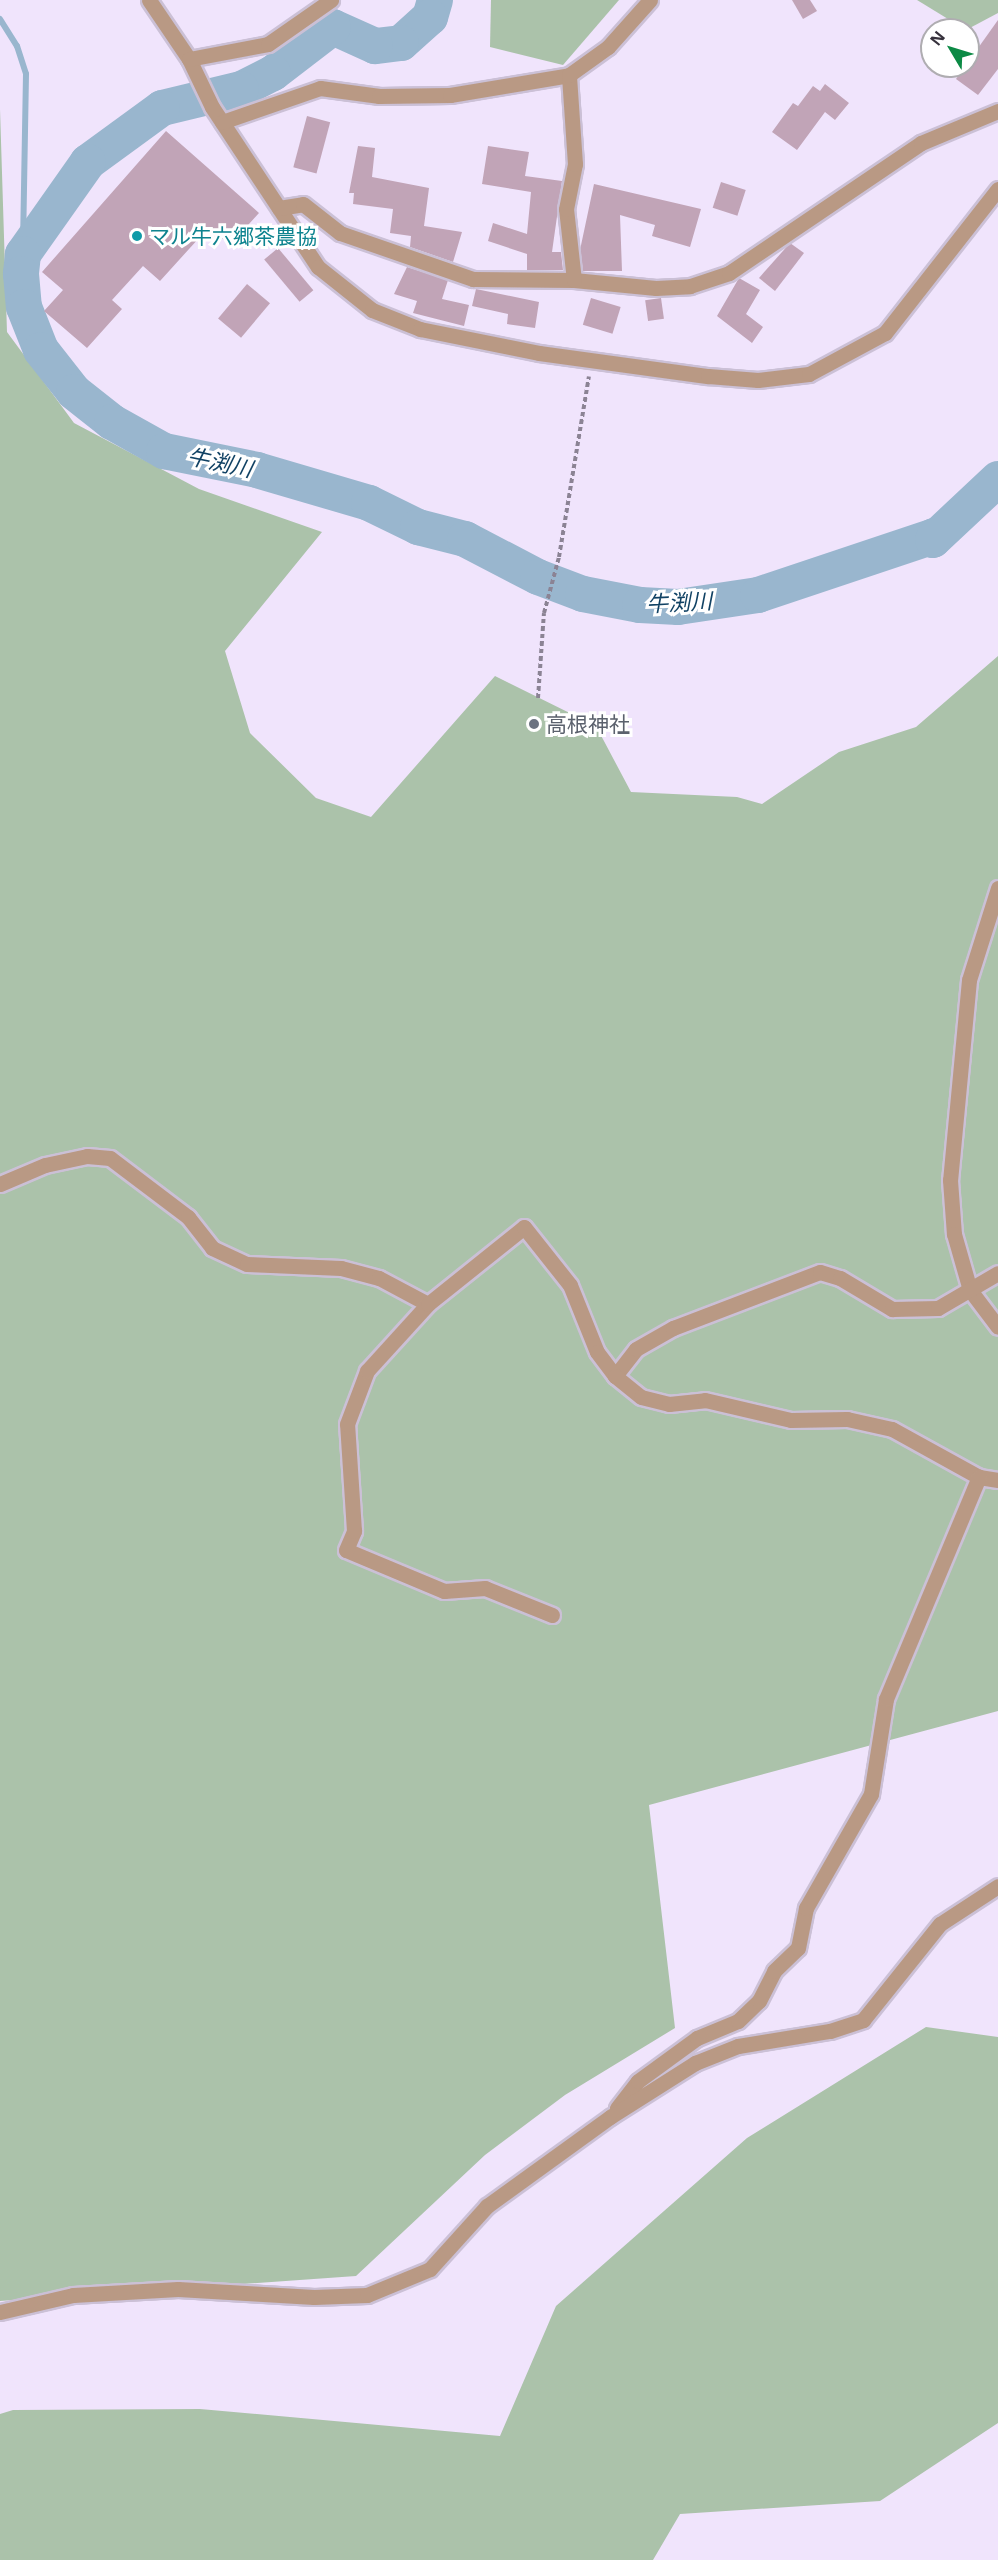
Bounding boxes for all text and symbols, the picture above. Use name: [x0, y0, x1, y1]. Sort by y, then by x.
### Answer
north arrow: [920, 18, 980, 78]
text: N: [925, 26, 950, 50]
place label: マル牛六郷茶農協: [149, 223, 317, 249]
marker: マル牛六郷茶農協: [130, 229, 144, 243]
water label: 牛渕川: [185, 442, 255, 482]
water label: 牛渕川: [645, 587, 713, 617]
place label: 高根神社: [546, 711, 630, 737]
marker: 高根神社: [527, 717, 541, 731]

